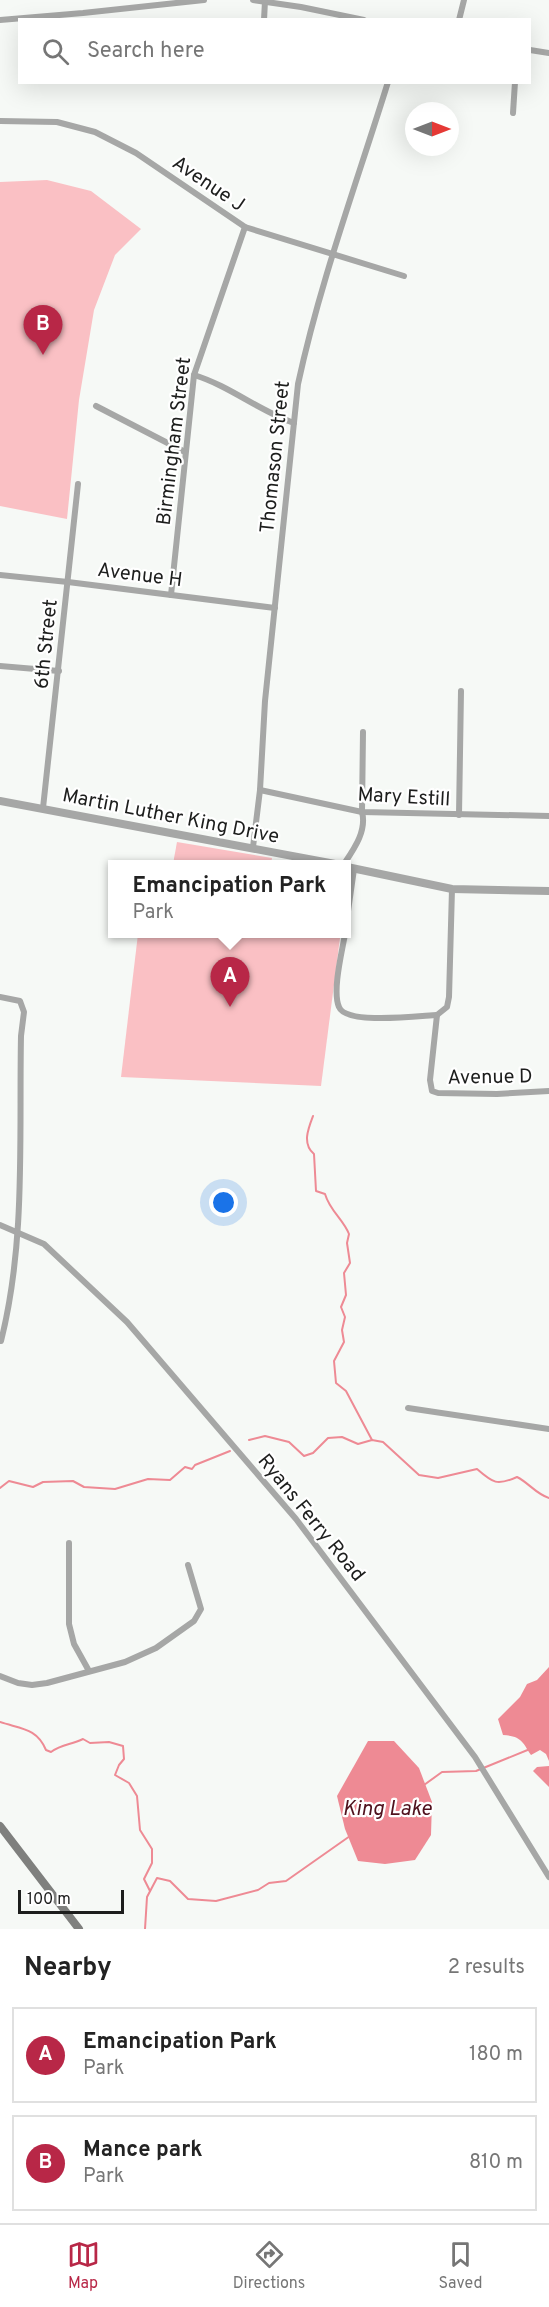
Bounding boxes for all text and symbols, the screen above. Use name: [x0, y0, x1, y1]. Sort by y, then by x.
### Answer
search box: [18, 18, 531, 84]
icon: search: [39, 35, 72, 68]
text: Search here: [87, 38, 205, 65]
north arrow: [405, 102, 459, 156]
street label: Avenue J: [166, 151, 249, 218]
pin: B: [24, 306, 63, 355]
street label: Birmingham Street: [152, 356, 198, 527]
street label: Thomason Street: [255, 380, 297, 535]
street label: Avenue H: [96, 558, 184, 594]
street label: 6th Street: [29, 598, 65, 690]
street label: Martin Luther King Drive: [60, 783, 281, 851]
street label: Mary Estill: [357, 783, 451, 813]
popup: [108, 860, 351, 938]
text: Emancipation Park: [133, 873, 326, 900]
text: Park: [133, 900, 174, 926]
pin: A: [210, 958, 250, 1007]
street label: Avenue D: [447, 1064, 533, 1092]
your location: [209, 1188, 238, 1217]
street label: Ryans Ferry Road: [251, 1449, 370, 1587]
water label: King Lake: [342, 1796, 433, 1823]
scale bar: [18, 1887, 124, 1914]
text: 100 m: [27, 1890, 71, 1910]
text: Nearby: [24, 1952, 112, 1985]
text: 2 results: [448, 1955, 525, 1981]
text: Emancipation Park: [83, 2029, 277, 2056]
text: A: [38, 2042, 53, 2068]
text: 180 m: [469, 2042, 523, 2068]
text: Park: [83, 2056, 124, 2082]
text: Mance park: [83, 2137, 203, 2164]
text: B: [39, 2150, 52, 2176]
text: 810 m: [469, 2150, 523, 2176]
text: Park: [83, 2164, 124, 2190]
tab: Map: [67, 2238, 100, 2294]
tab: Directions: [233, 2238, 305, 2294]
tab: Saved: [438, 2238, 482, 2294]

